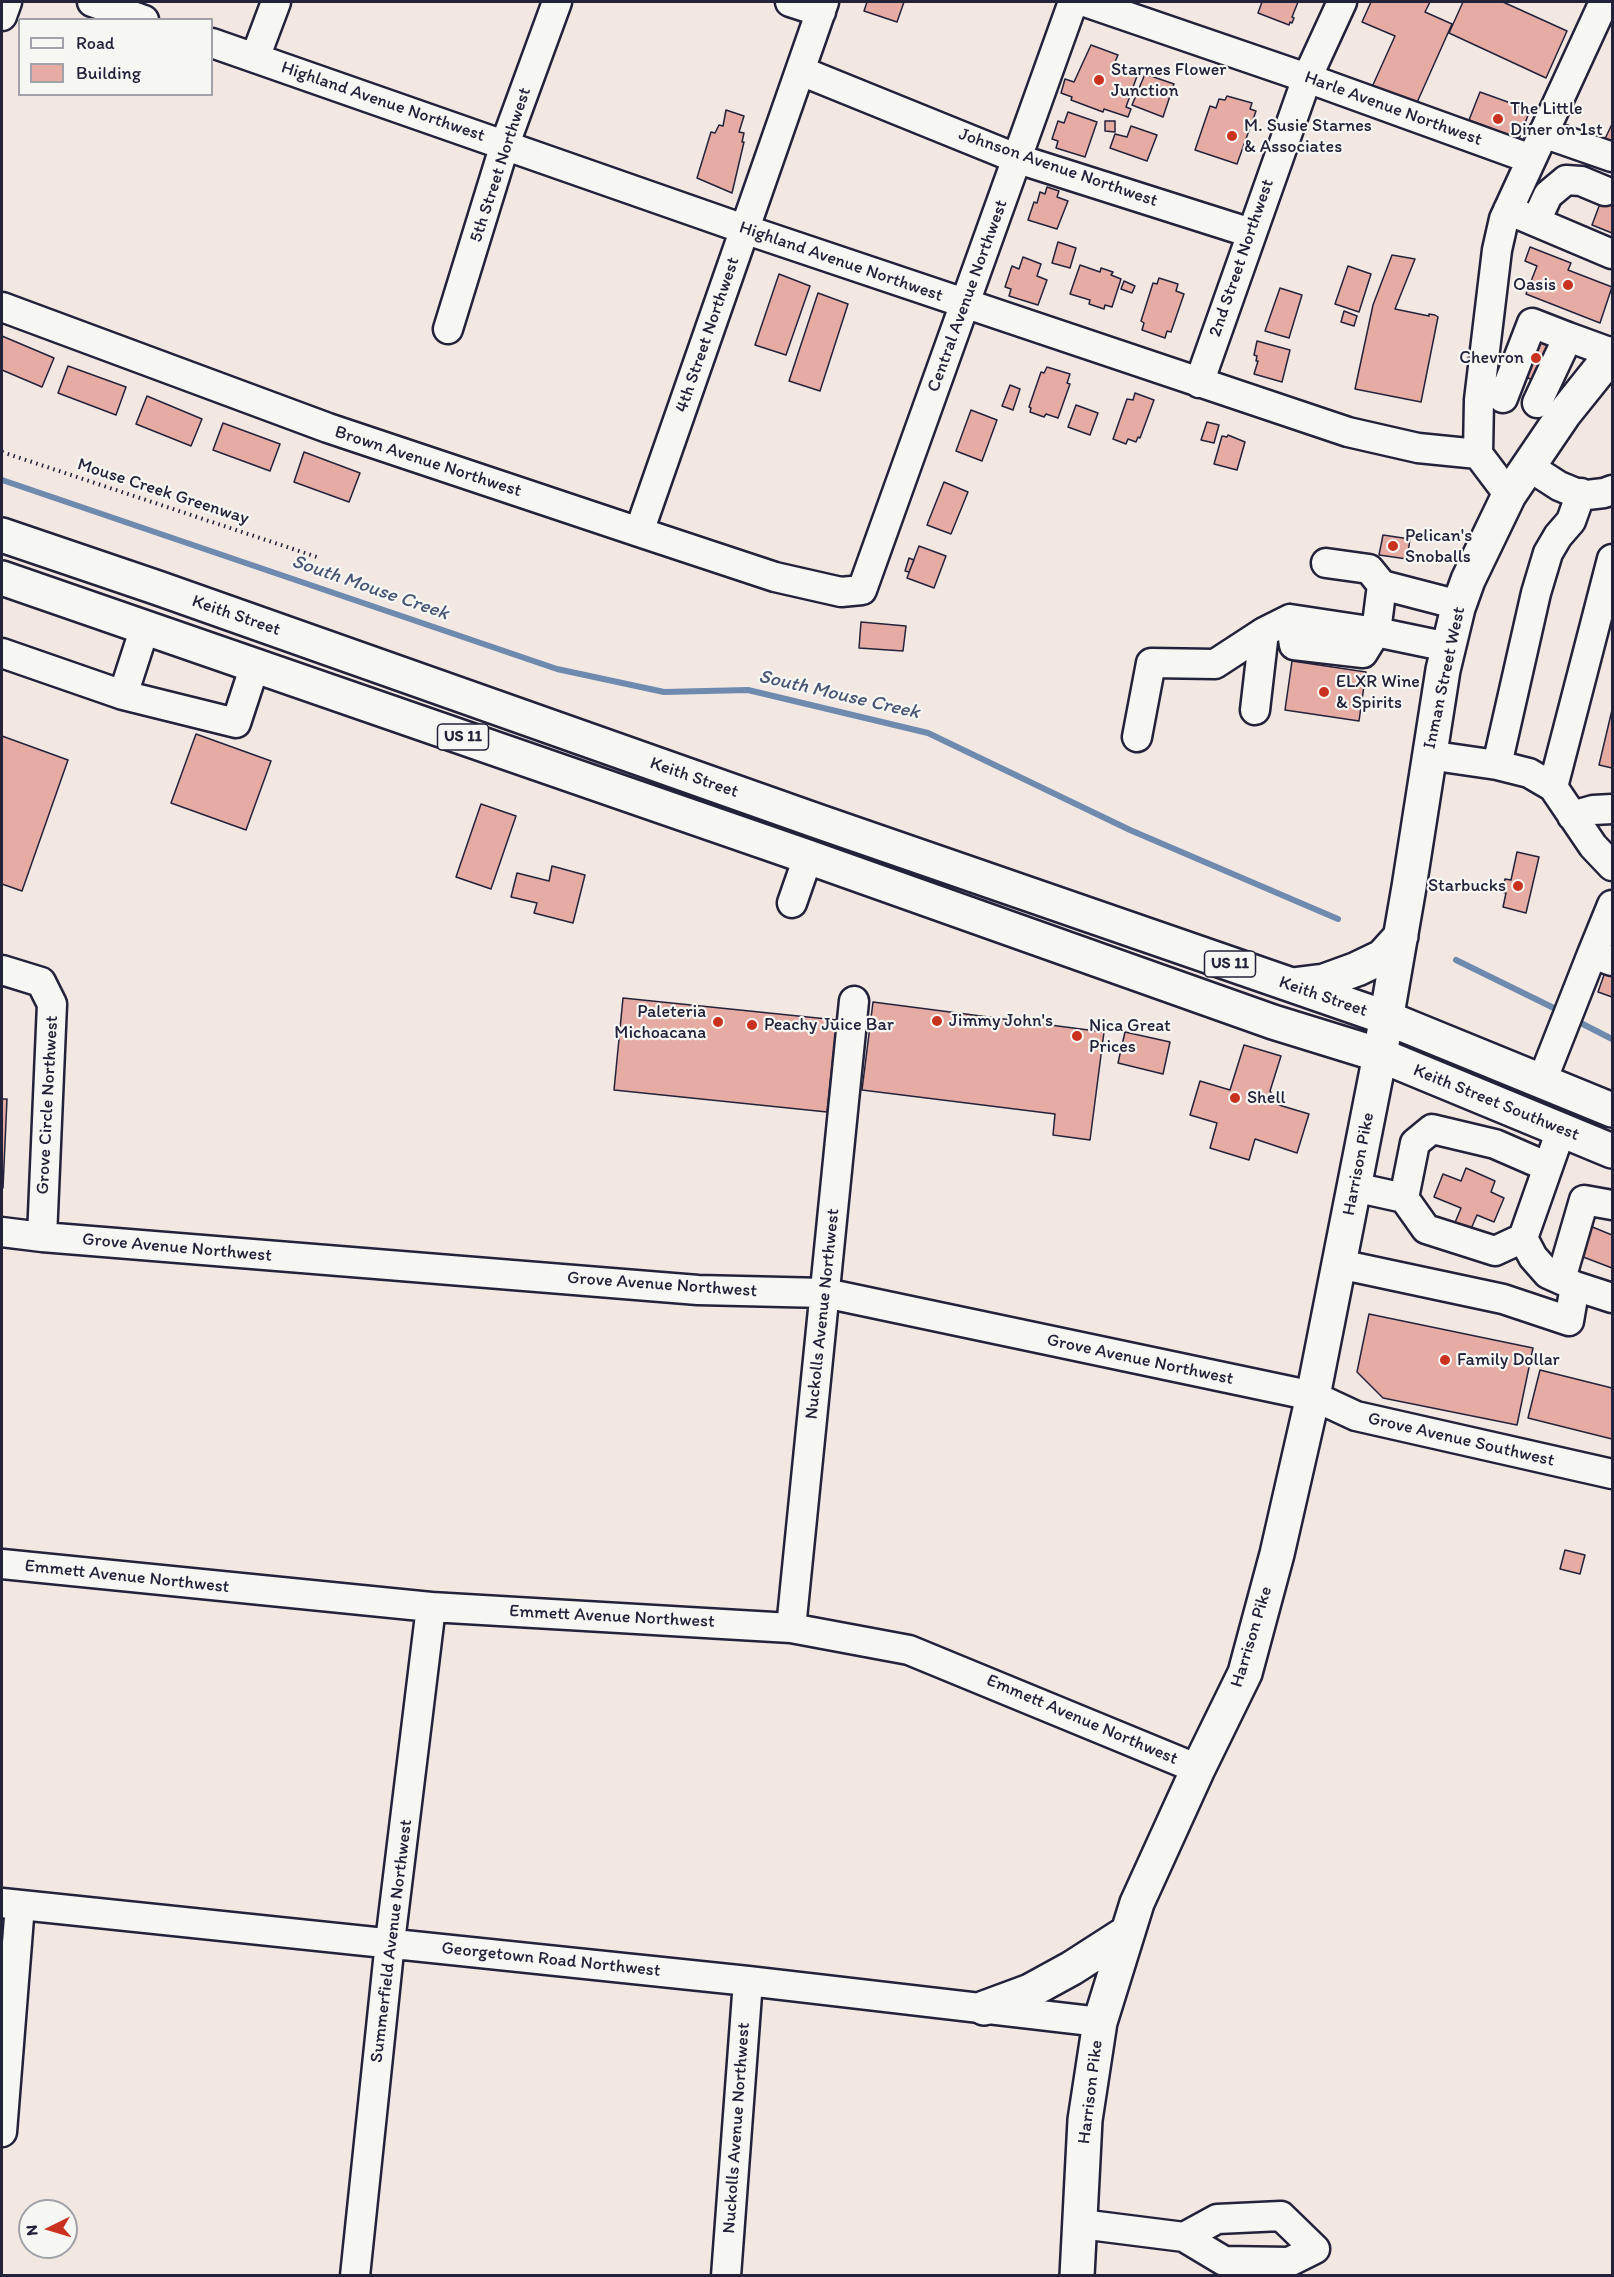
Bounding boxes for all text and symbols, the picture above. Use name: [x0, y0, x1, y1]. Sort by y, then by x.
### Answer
legend: [18, 18, 213, 96]
text: Road: [76, 32, 115, 54]
street label: Highland Avenue Northwest: [278, 57, 488, 147]
place label: Starnes Flower Junction: [1111, 59, 1226, 101]
text: Building: [76, 62, 141, 84]
street label: Harle Avenue Northwest: [1301, 67, 1485, 151]
marker: Starnes Flower Junction: [1092, 73, 1106, 87]
street label: 5th Street Northwest: [466, 85, 536, 245]
place label: The Little Diner on 1st: [1510, 98, 1603, 140]
marker: The Little Diner on 1st: [1491, 112, 1505, 126]
place label: M. Susie Starnes & Associates: [1244, 115, 1372, 158]
street label: Johnson Avenue Northwest: [956, 124, 1160, 212]
marker: M. Susie Starnes & Associates: [1225, 129, 1239, 143]
street label: 2nd Street Northwest: [1205, 176, 1279, 340]
street label: Central Avenue Northwest: [923, 197, 1013, 395]
street label: Highland Avenue Northwest: [736, 217, 946, 307]
street label: 4th Street Northwest: [671, 254, 745, 416]
place label: Oasis: [1513, 274, 1556, 296]
marker: Oasis: [1561, 278, 1575, 292]
place label: Chevron: [1459, 347, 1524, 369]
marker: Chevron: [1529, 351, 1543, 365]
street label: Brown Avenue Northwest: [332, 422, 524, 502]
street label: Mouse Creek Greenway: [74, 454, 252, 530]
place label: Pelican's Snoballs: [1405, 525, 1472, 568]
marker: Pelican's Snoballs: [1386, 539, 1400, 553]
water label: South Mouse Creek: [288, 550, 452, 626]
street label: Keith Street: [189, 591, 283, 641]
street label: Inman Street West: [1419, 605, 1471, 751]
water label: South Mouse Creek: [756, 665, 922, 725]
place label: ELXR Wine & Spirits: [1336, 671, 1420, 714]
marker: ELXR Wine & Spirits: [1317, 685, 1331, 699]
road number: US 11: [438, 724, 488, 750]
street label: Keith Street: [647, 753, 741, 803]
place label: Starbucks: [1428, 875, 1506, 897]
marker: Starbucks: [1511, 879, 1525, 893]
road number: US 11: [1204, 951, 1256, 977]
street label: Keith Street: [1276, 972, 1370, 1022]
place label: Paleteria Michoacana: [614, 1001, 706, 1044]
place label: Jimmy John's: [949, 1010, 1053, 1032]
place label: Peachy Juice Bar: [764, 1014, 894, 1036]
marker: Jimmy John's: [930, 1014, 944, 1028]
street label: Grove Circle Northwest: [33, 1015, 63, 1195]
marker: Paleteria Michoacana: [711, 1015, 725, 1029]
place label: Nica Great Prices: [1089, 1015, 1171, 1058]
marker: Peachy Juice Bar: [745, 1018, 759, 1032]
marker: Nica Great Prices: [1070, 1029, 1084, 1043]
street label: Keith Street Southwest: [1410, 1060, 1582, 1146]
place label: Shell: [1247, 1087, 1286, 1109]
marker: Shell: [1228, 1091, 1242, 1105]
street label: Harrison Pike: [1338, 1111, 1380, 1217]
street label: Nuckolls Avenue Northwest: [801, 1208, 845, 1420]
street label: Grove Avenue Northwest: [81, 1229, 273, 1267]
street label: Grove Avenue Northwest: [566, 1268, 758, 1302]
street label: Grove Avenue Northwest: [1045, 1330, 1235, 1390]
place label: Family Dollar: [1457, 1349, 1560, 1371]
marker: Family Dollar: [1438, 1353, 1452, 1367]
street label: Grove Avenue Southwest: [1366, 1408, 1556, 1472]
street label: Emmett Avenue Northwest: [24, 1556, 230, 1598]
street label: Harrison Pike: [1226, 1584, 1278, 1690]
street label: Emmett Avenue Northwest: [509, 1601, 715, 1633]
street label: Emmett Avenue Northwest: [983, 1670, 1181, 1770]
street label: Summerfield Avenue Northwest: [366, 1818, 418, 2064]
street label: Georgetown Road Northwest: [440, 1938, 662, 1982]
street label: Nuckolls Avenue Northwest: [719, 2022, 755, 2234]
street label: Harrison Pike: [1074, 2039, 1108, 2145]
north arrow: [18, 2199, 78, 2259]
text: N: [22, 2224, 41, 2237]

